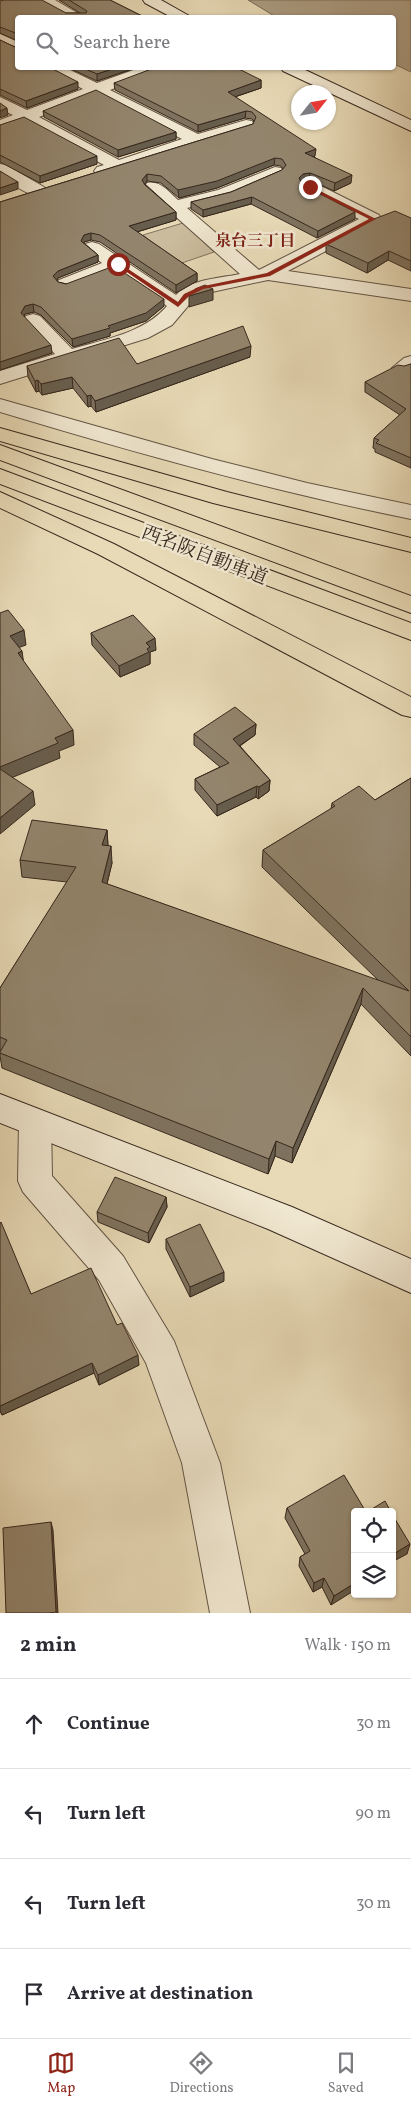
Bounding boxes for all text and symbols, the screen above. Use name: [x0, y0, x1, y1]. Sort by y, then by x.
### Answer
search box: [15, 15, 396, 70]
icon: search: [33, 29, 61, 57]
text: Search here: [73, 30, 170, 56]
north arrow: [291, 85, 336, 130]
route end: [299, 176, 322, 199]
district label: 泉台三丁目: [215, 231, 295, 253]
route start: [107, 253, 130, 276]
street label: 西名阪自動車道: [138, 520, 271, 592]
map controls: [351, 1508, 396, 1598]
button: locate: [351, 1508, 396, 1553]
button: layers: [351, 1553, 396, 1598]
text: 2 min: [20, 1631, 77, 1660]
text: Walk · 150 m: [305, 1635, 391, 1657]
icon: ahead: [20, 1710, 48, 1738]
text: Continue: [67, 1711, 150, 1737]
text: 30 m: [356, 1713, 391, 1735]
icon: left: [20, 1800, 48, 1828]
text: Turn left: [67, 1801, 146, 1827]
text: 90 m: [355, 1803, 391, 1825]
icon: left: [20, 1890, 48, 1918]
text: Turn left: [67, 1891, 146, 1917]
text: 30 m: [356, 1893, 391, 1915]
icon: arrive: [20, 1980, 48, 2008]
text: Arrive at destination: [67, 1981, 253, 2007]
tab: Map: [47, 2049, 75, 2098]
tab: Directions: [169, 2049, 234, 2098]
tab: Saved: [328, 2049, 364, 2098]

